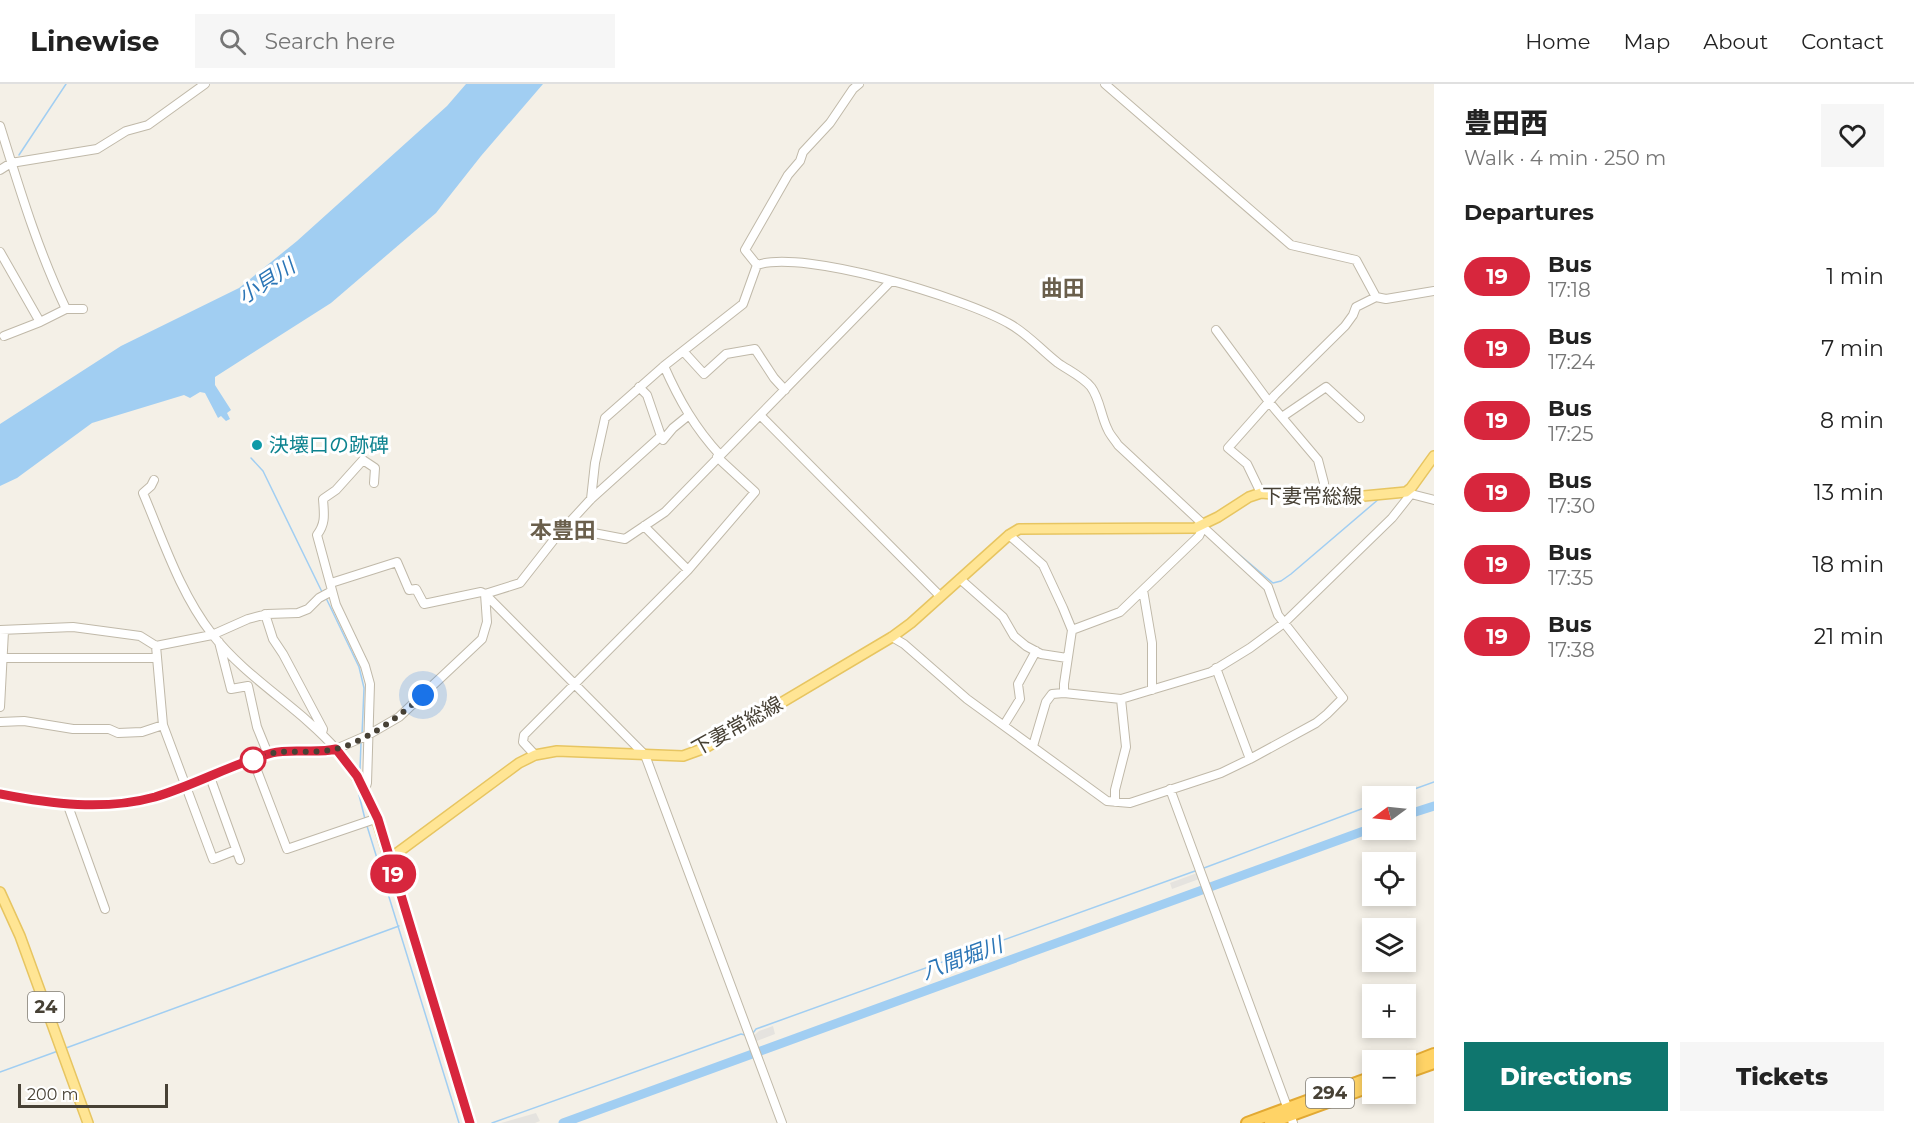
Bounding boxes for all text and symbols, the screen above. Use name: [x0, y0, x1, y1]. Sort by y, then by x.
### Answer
search box: [195, 14, 615, 68]
text: Linewise: [30, 24, 159, 58]
icon: search: [216, 25, 249, 58]
text: Search here: [264, 28, 395, 55]
text: Home: [1525, 29, 1590, 54]
text: Map: [1623, 29, 1670, 54]
text: About: [1703, 29, 1768, 54]
text: Contact: [1801, 29, 1884, 54]
button: heart: [1821, 104, 1884, 167]
text: 豊田西: [1464, 106, 1548, 140]
text: Walk · 4 min · 250 m: [1464, 146, 1666, 170]
text: Departures: [1464, 199, 1594, 226]
text: Bus: [1548, 251, 1592, 278]
water label: 小貝川: [233, 252, 301, 309]
text: 1 min: [1826, 263, 1884, 290]
text: 19: [1486, 264, 1508, 289]
district label: 曲田: [1041, 275, 1085, 302]
text: 17:18: [1548, 278, 1591, 302]
text: Bus: [1548, 323, 1592, 350]
text: 7 min: [1821, 335, 1884, 362]
text: 19: [1486, 336, 1508, 361]
text: 17:24: [1548, 350, 1595, 374]
text: Bus: [1548, 395, 1592, 422]
text: 8 min: [1820, 407, 1884, 434]
text: 19: [1486, 408, 1508, 433]
text: 17:25: [1548, 422, 1594, 446]
place label: 決壊口の跡碑: [269, 433, 389, 457]
marker: 決壊口の跡碑: [250, 438, 264, 452]
text: Bus: [1548, 467, 1592, 494]
text: 13 min: [1814, 479, 1884, 506]
text: 19: [1486, 480, 1508, 505]
street label: 下妻常総線: [1262, 484, 1362, 508]
text: 17:30: [1548, 494, 1595, 518]
district label: 本豊田: [530, 517, 596, 544]
text: Bus: [1548, 539, 1592, 566]
text: 18 min: [1812, 551, 1884, 578]
text: 19: [1486, 552, 1508, 577]
text: 17:35: [1548, 566, 1593, 590]
text: Bus: [1548, 611, 1592, 638]
text: 21 min: [1814, 623, 1884, 650]
text: 19: [1486, 624, 1508, 649]
text: 17:38: [1548, 638, 1595, 662]
your location: [408, 680, 438, 710]
street label: 下妻常総線: [687, 691, 787, 761]
unlabelled marker: [240, 747, 266, 773]
north arrow: [1362, 786, 1416, 840]
map controls: [1362, 786, 1416, 1104]
button: locate: [1362, 852, 1416, 906]
line badge: 19: [366, 854, 420, 894]
text: 19: [382, 862, 404, 887]
button: layers: [1362, 918, 1416, 972]
water label: 八間堀川: [918, 931, 1008, 984]
button: +: [1362, 984, 1416, 1038]
road number: 24: [28, 992, 64, 1022]
button: Directions: [1464, 1042, 1668, 1111]
button: Tickets: [1680, 1042, 1884, 1111]
button: −: [1362, 1050, 1416, 1104]
road number: 294: [1306, 1078, 1354, 1108]
scale bar: [18, 1081, 168, 1108]
text: 200 m: [27, 1085, 78, 1104]

